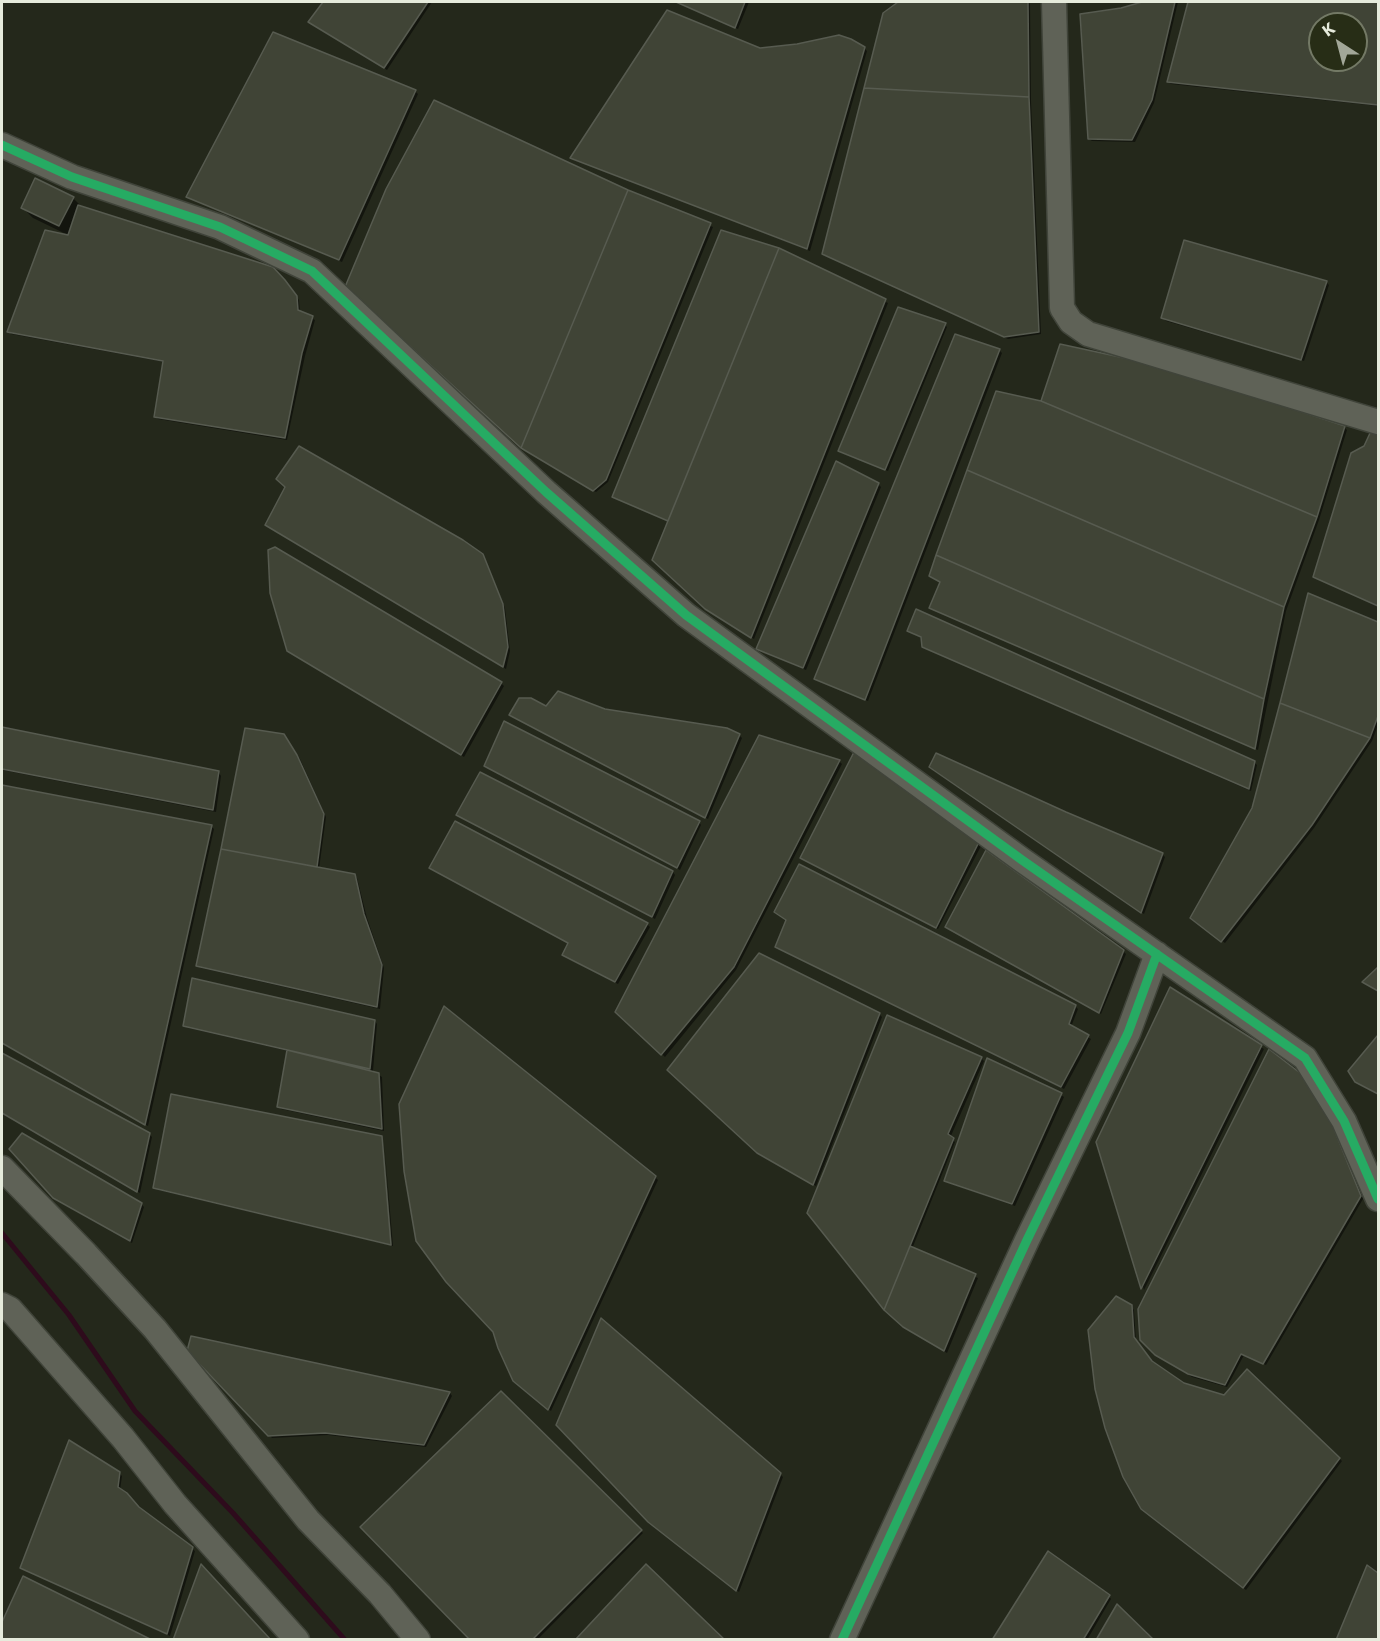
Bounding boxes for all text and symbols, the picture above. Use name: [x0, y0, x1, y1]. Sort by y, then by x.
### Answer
north arrow: [1308, 12, 1368, 72]
text: K: [1318, 18, 1338, 40]

